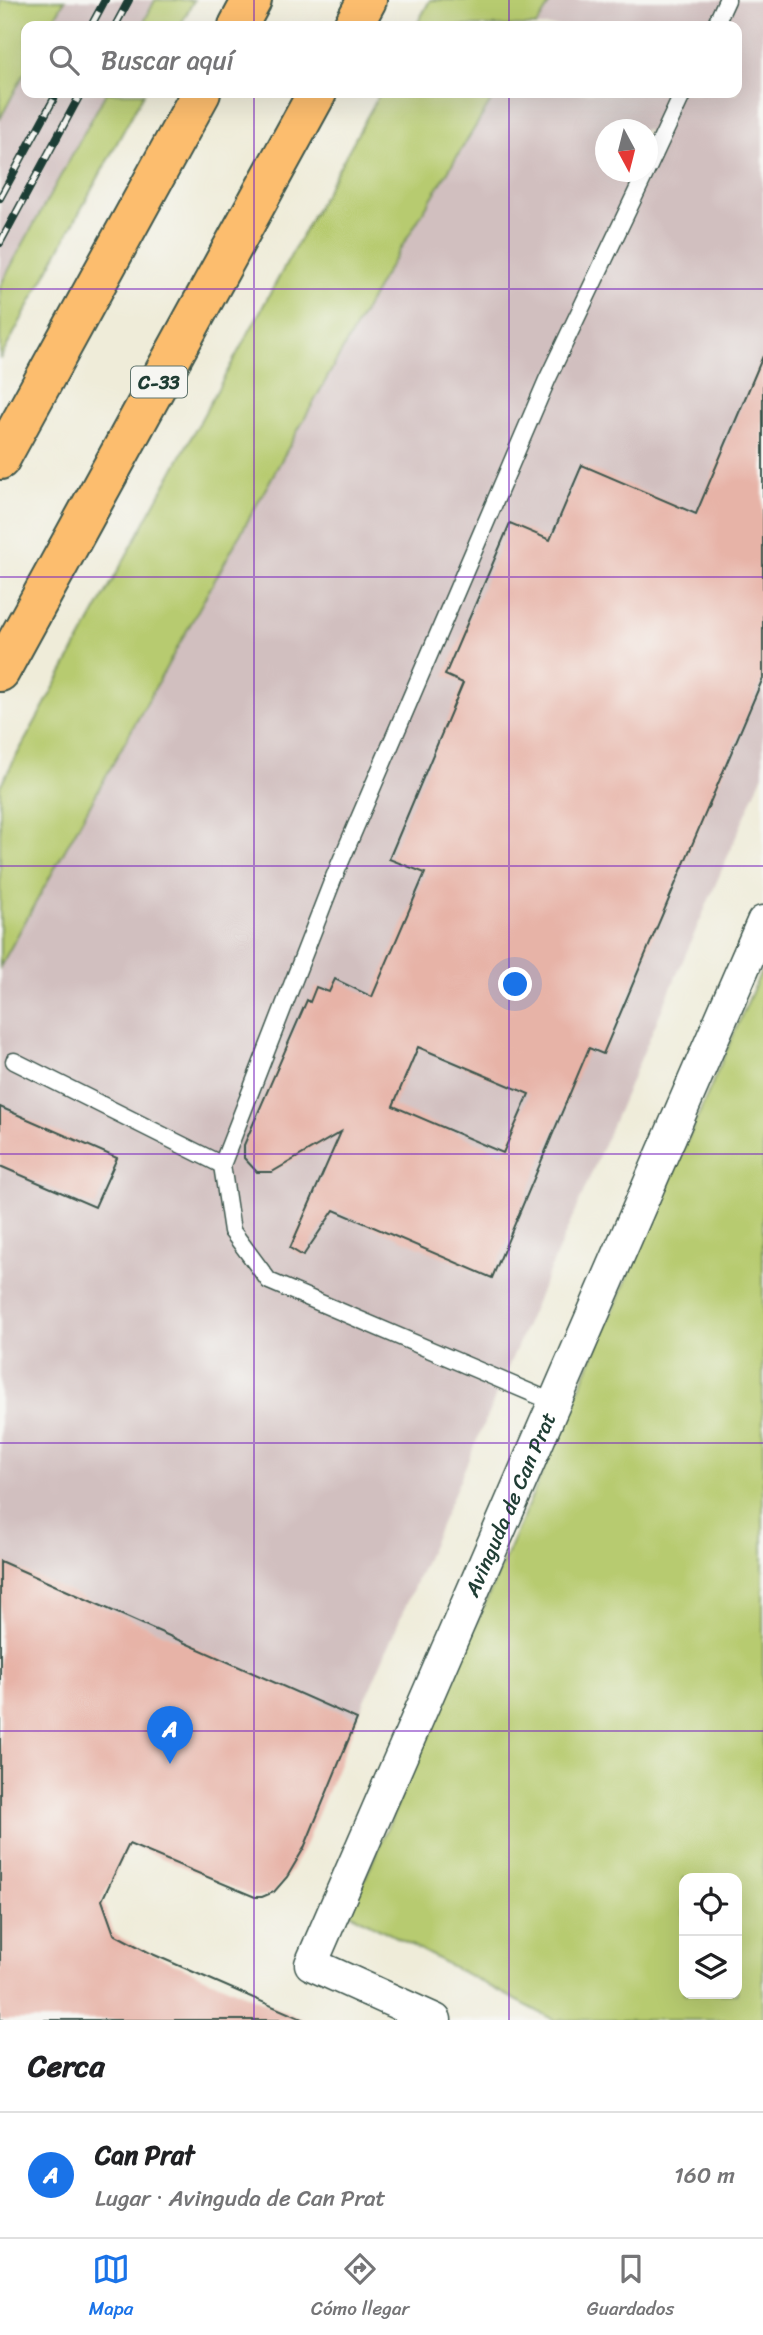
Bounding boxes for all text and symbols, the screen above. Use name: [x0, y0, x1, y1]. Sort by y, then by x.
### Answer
search box: [21, 21, 742, 98]
text: Buscar aquí: [101, 37, 234, 83]
icon: search: [45, 41, 83, 79]
north arrow: [595, 119, 658, 182]
road number: C-33: [131, 366, 187, 398]
your location: [498, 967, 532, 1001]
street label: Avinguda de Can Prat: [453, 1406, 567, 1604]
pin: A: [147, 1706, 193, 1764]
map controls: [679, 1873, 742, 1999]
button: locate: [679, 1873, 742, 1936]
button: layers: [679, 1936, 742, 1999]
text: Cerca: [28, 2039, 104, 2093]
text: Can Prat: [95, 2132, 195, 2178]
text: A: [43, 2155, 59, 2196]
text: 160 m: [674, 2155, 735, 2196]
text: Lugar · Avinguda de Can Prat: [95, 2178, 386, 2219]
tab: Mapa: [89, 2250, 133, 2325]
tab: Cómo llegar: [311, 2250, 409, 2325]
tab: Guardados: [587, 2250, 674, 2325]

